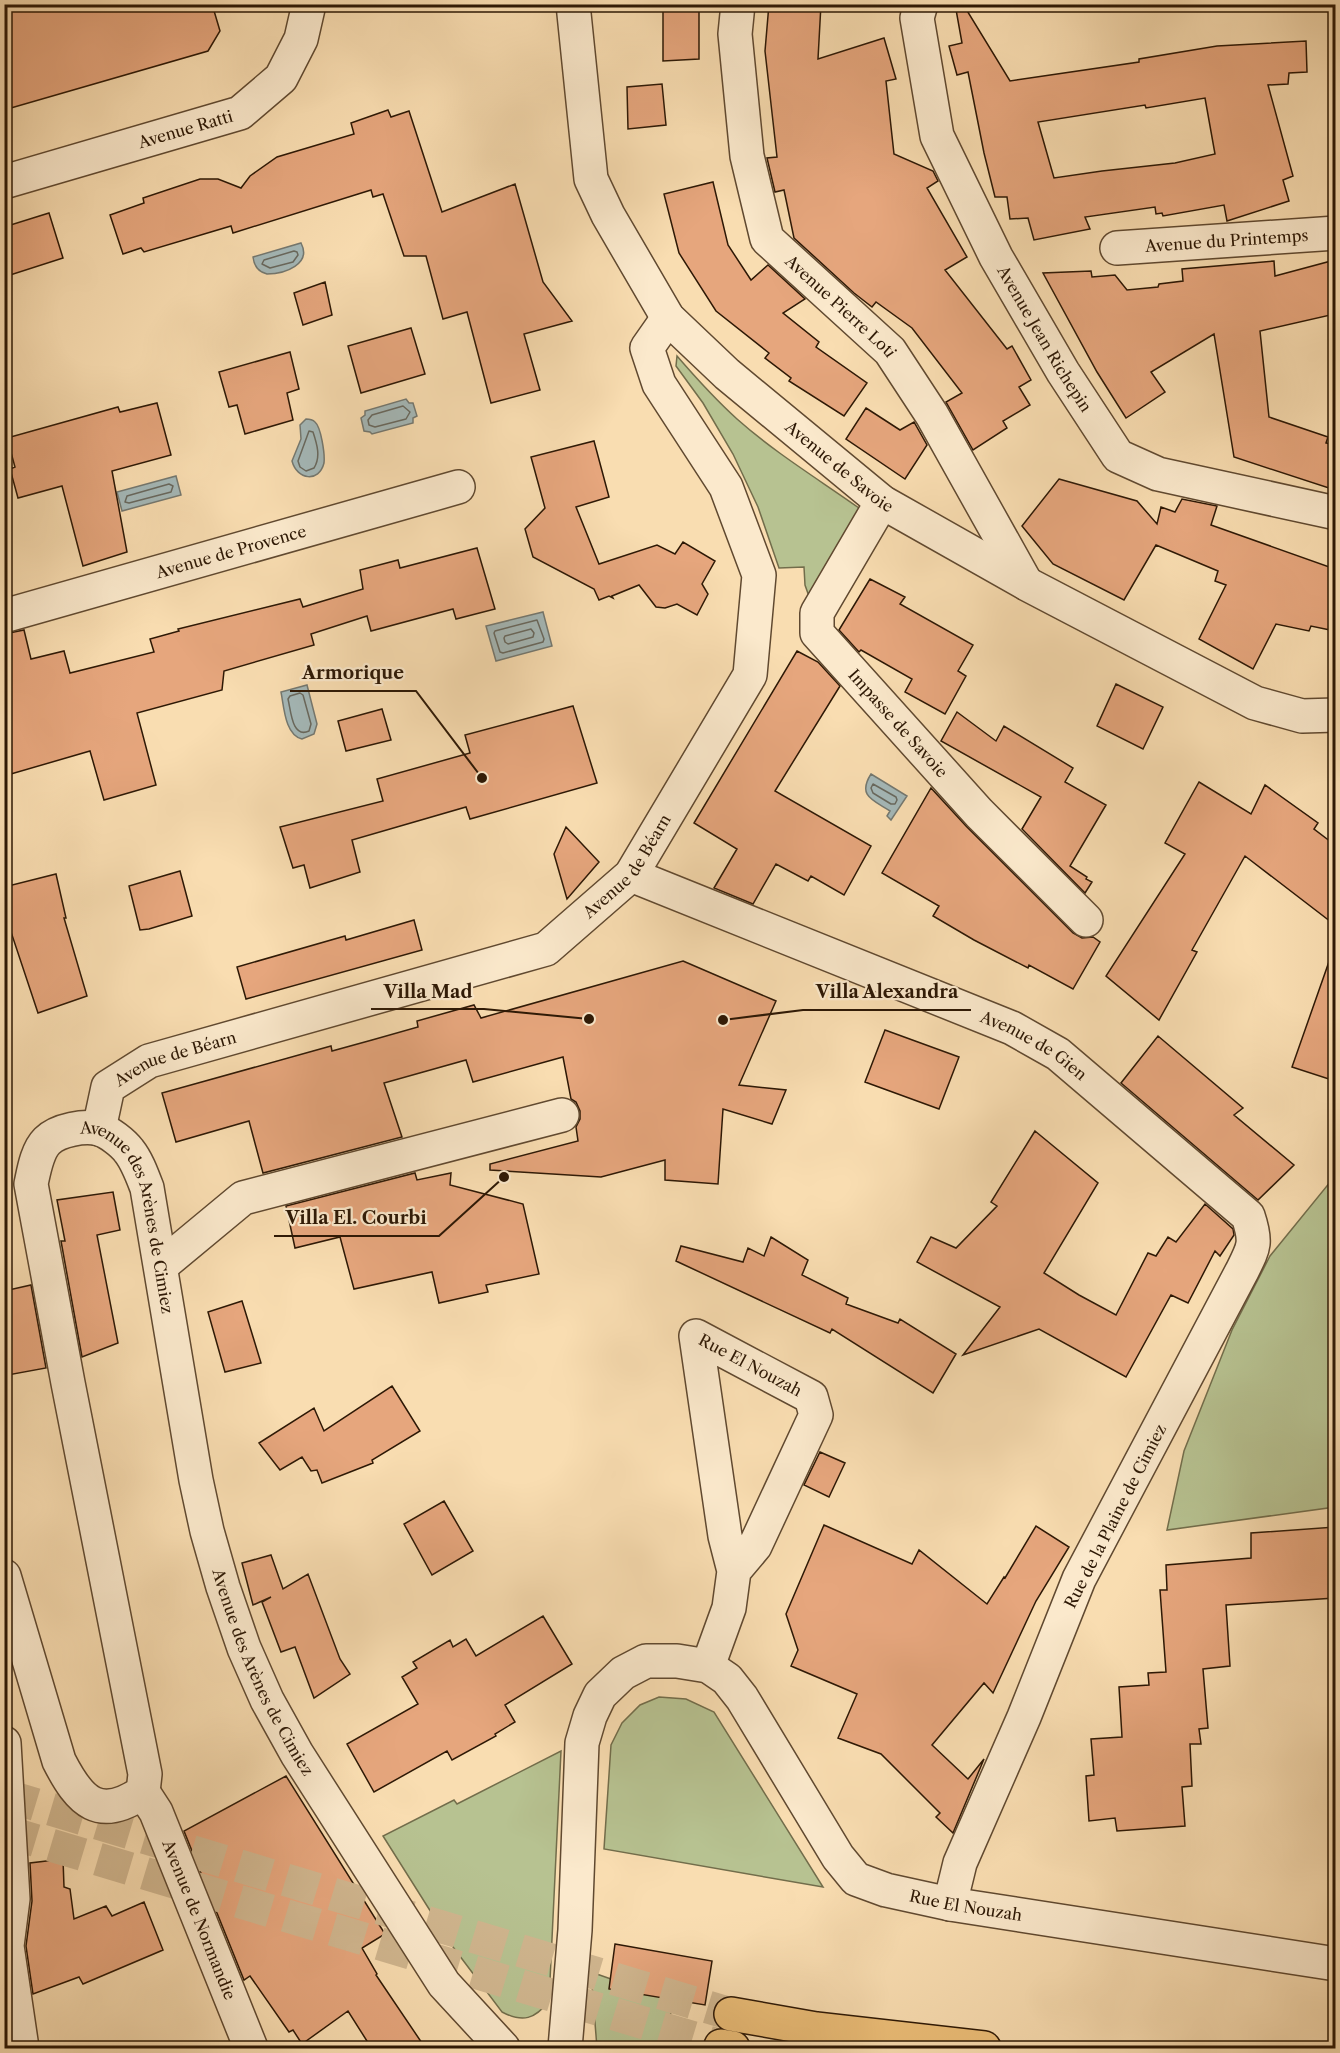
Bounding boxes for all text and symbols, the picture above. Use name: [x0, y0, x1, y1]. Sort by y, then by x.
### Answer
street label: Avenue Ratti: [135, 106, 235, 153]
street label: Avenue du Printemps: [1143, 225, 1309, 256]
street label: Avenue Pierre Loti: [781, 250, 901, 361]
street label: Avenue Jean Richepin: [993, 261, 1096, 416]
street label: Avenue de Savoie: [781, 416, 897, 516]
street label: Avenue de Provence: [153, 521, 308, 583]
callout: Armorique: [290, 655, 416, 691]
text: Armorique: [301, 662, 404, 684]
street label: Impasse de Savoie: [844, 665, 952, 782]
street label: Avenue de Béarn: [578, 811, 675, 923]
callout: Villa Mad: [371, 973, 484, 1009]
callout: Villa Alexandra: [803, 974, 971, 1010]
text: Villa Mad: [383, 981, 472, 1003]
text: Villa Alexandra: [815, 981, 959, 1003]
street label: Avenue de Gien: [977, 1006, 1091, 1084]
street label: Avenue de Béarn: [110, 1027, 239, 1091]
street label: Avenue des Arènes de Cimiez: [79, 1117, 178, 1315]
callout: Villa El. Courbi: [274, 1200, 439, 1236]
text: Villa El. Courbi: [284, 1207, 427, 1229]
street label: Rue El Nouzah: [695, 1329, 806, 1401]
street label: Rue de la Plaine de Cimiez: [1060, 1421, 1170, 1611]
street label: Avenue des Arènes de Cimiez: [208, 1565, 318, 1779]
street label: Avenue de Normandie: [158, 1836, 241, 2003]
street label: Rue El Nouzah: [908, 1885, 1024, 1925]

